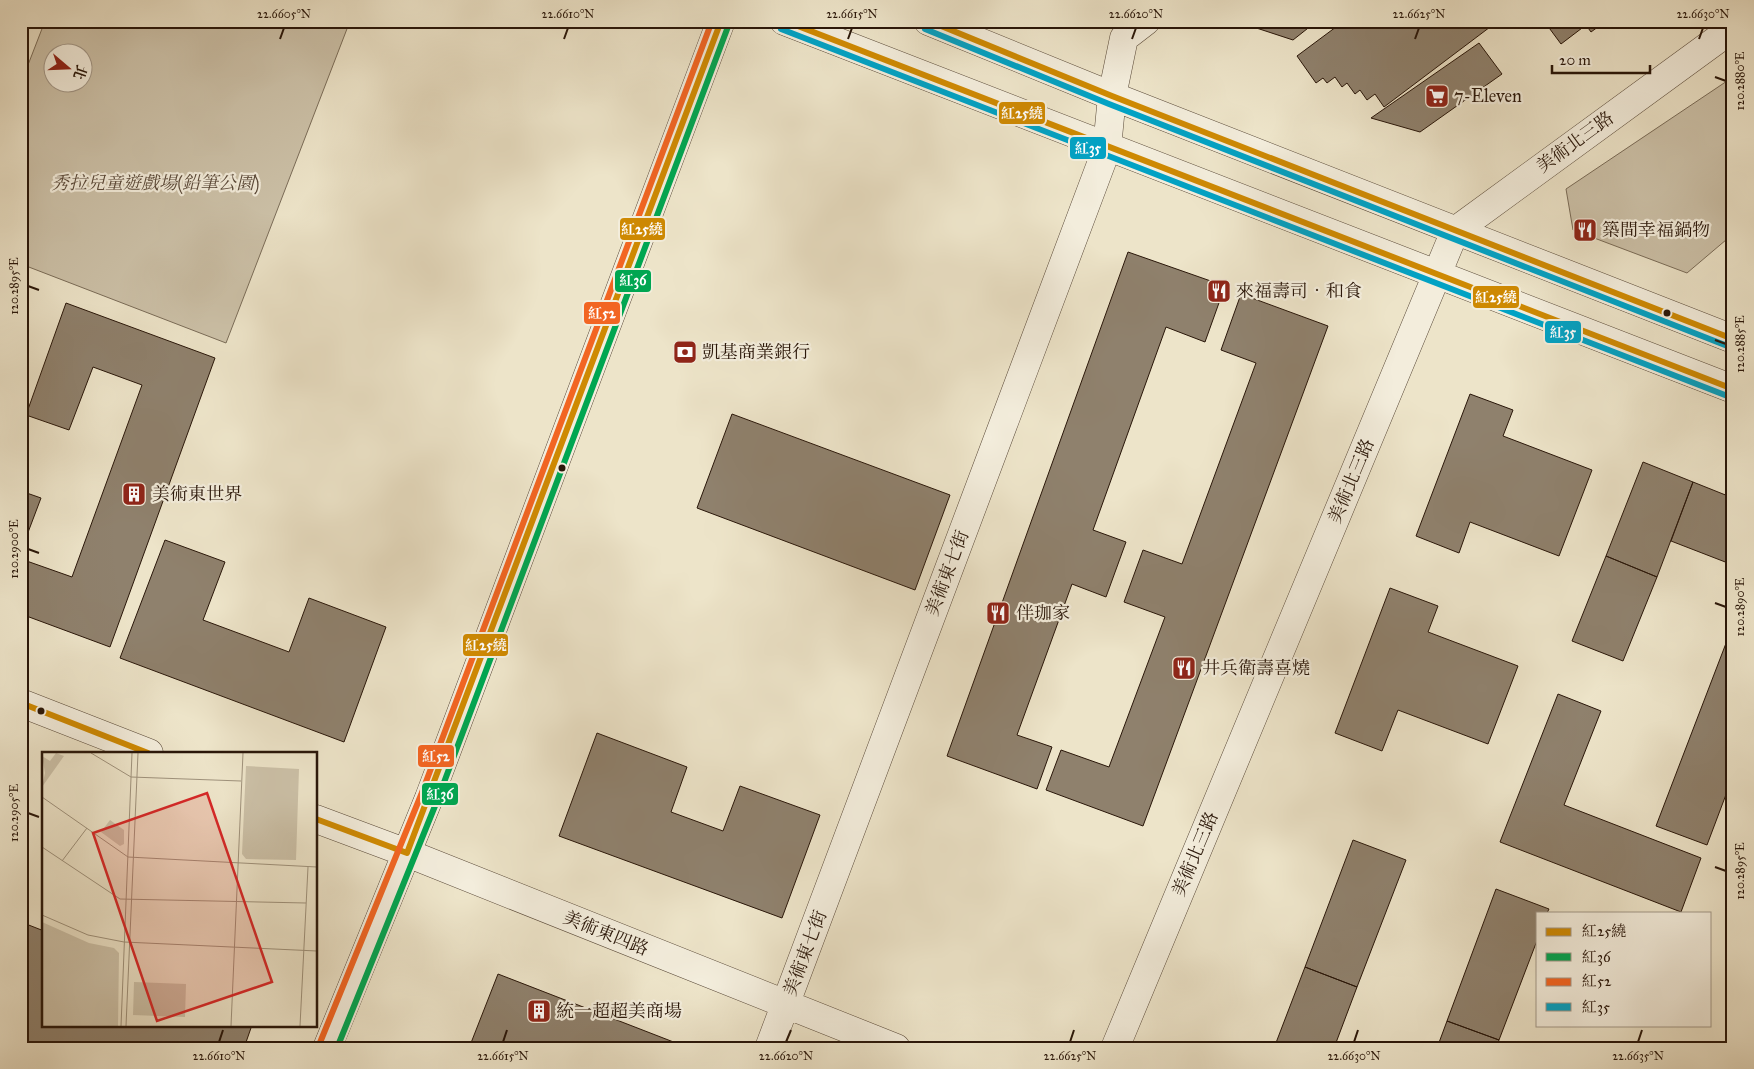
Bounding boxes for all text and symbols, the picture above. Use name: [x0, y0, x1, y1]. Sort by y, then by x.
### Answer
text: 22.6605°N: [257, 7, 311, 21]
text: 22.6610°N: [542, 7, 594, 21]
text: 22.6615°N: [826, 7, 878, 21]
text: 22.6620°N: [1109, 7, 1163, 21]
text: 22.6625°N: [1393, 7, 1445, 21]
text: 22.6630°N: [1676, 7, 1730, 21]
north arrow: [42, 42, 92, 92]
scale bar: [1552, 42, 1649, 74]
text: 20 m: [1559, 51, 1591, 69]
text: 120.2880°E: [1733, 51, 1747, 110]
text: 北: [70, 63, 90, 81]
supermarket icon: 7-Eleven: [1424, 83, 1450, 109]
place label: 7-Eleven: [1454, 85, 1522, 107]
line badge: 紅25繞: [998, 101, 1046, 125]
text: 紅25繞: [1001, 105, 1043, 122]
street label: 美術北三路: [1532, 107, 1618, 177]
line badge: 紅35: [1069, 136, 1107, 160]
text: 紅35: [1075, 140, 1102, 158]
park label: 秀拉兒童遊戲場(鉛筆公園): [51, 172, 259, 195]
line badge: 紅25繞: [619, 217, 666, 241]
restaurant icon: 築間幸福鍋物: [1572, 217, 1598, 243]
place label: 築間幸福鍋物: [1602, 219, 1710, 241]
text: 紅25繞: [621, 221, 663, 238]
text: 120.2895°E: [7, 257, 21, 315]
line badge: 紅36: [614, 269, 652, 293]
text: 紅36: [620, 272, 647, 290]
restaurant icon: 來福壽司‧和食: [1206, 278, 1232, 304]
place label: 來福壽司‧和食: [1236, 280, 1362, 302]
line badge: 紅25繞: [1472, 285, 1520, 309]
text: 紅25繞: [1475, 289, 1517, 306]
line badge: 紅52: [583, 301, 621, 325]
text: 紅52: [588, 305, 617, 322]
unlabelled marker: [1662, 308, 1672, 318]
text: 120.2885°E: [1733, 315, 1747, 373]
line badge: 紅35: [1544, 320, 1582, 344]
text: 紅35: [1550, 324, 1577, 342]
bank icon: 凱基商業銀行: [672, 339, 698, 365]
place label: 凱基商業銀行: [702, 341, 810, 363]
street label: 美術北三路: [1323, 435, 1379, 527]
unlabelled marker: [557, 463, 567, 473]
building icon: 美術東世界: [121, 481, 147, 507]
place label: 美術東世界: [152, 483, 242, 505]
text: 120.2900°E: [7, 519, 21, 579]
street label: 美術東七街: [921, 527, 973, 619]
text: 120.2890°E: [1733, 577, 1747, 636]
restaurant icon: 伴珈家: [985, 600, 1011, 626]
place label: 伴珈家: [1016, 602, 1070, 624]
line badge: 紅25繞: [462, 633, 509, 657]
text: 紅25繞: [465, 637, 507, 654]
restaurant icon: 井兵衛壽喜燒: [1171, 655, 1197, 681]
place label: 井兵衛壽喜燒: [1202, 657, 1310, 679]
unlabelled marker: [36, 706, 46, 716]
line badge: 紅52: [417, 744, 455, 768]
text: 紅52: [422, 748, 451, 765]
inset map: [42, 752, 318, 1026]
line badge: 紅36: [421, 782, 459, 806]
text: 120.2905°E: [7, 784, 21, 842]
text: 紅36: [427, 786, 454, 804]
street label: 美術北三路: [1167, 808, 1223, 900]
text: 120.2895°E: [1733, 842, 1747, 900]
street label: 美術東四路: [560, 906, 652, 960]
street label: 美術東七街: [779, 907, 831, 999]
legend: [1536, 912, 1712, 1026]
text: 紅25繞: [1582, 922, 1626, 940]
text: 紅36: [1582, 948, 1612, 966]
text: 紅52: [1582, 972, 1612, 990]
building icon: 統一超超美商場: [526, 998, 552, 1024]
text: 紅35: [1582, 998, 1610, 1016]
place label: 統一超超美商場: [556, 1000, 682, 1022]
text: 22.6610°N: [193, 1049, 245, 1063]
text: 22.6615°N: [477, 1049, 529, 1063]
text: 22.6620°N: [759, 1049, 813, 1063]
text: 22.6625°N: [1044, 1049, 1096, 1063]
text: 22.6630°N: [1327, 1049, 1381, 1063]
text: 22.6635°N: [1612, 1049, 1664, 1063]

